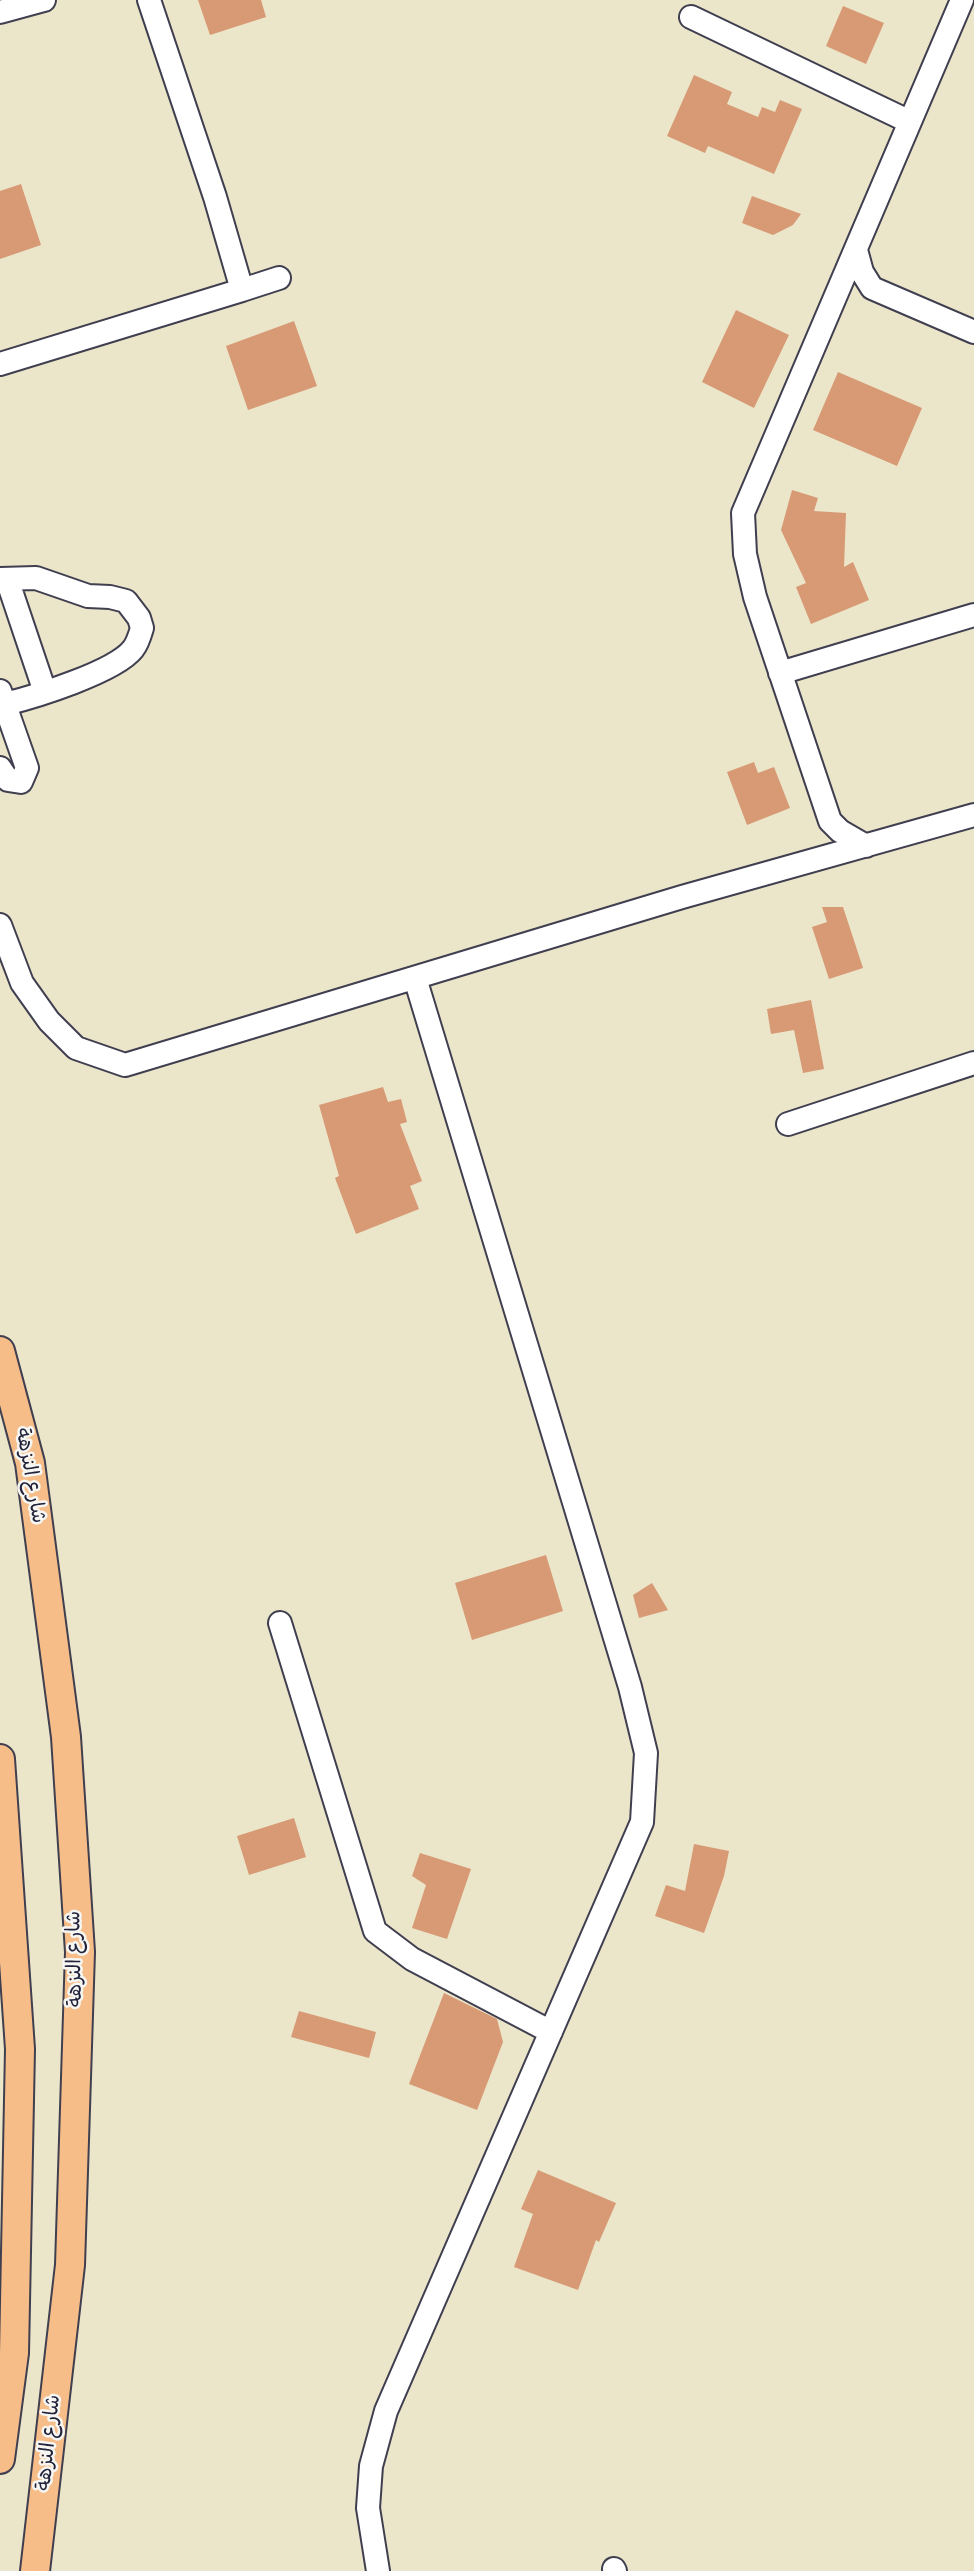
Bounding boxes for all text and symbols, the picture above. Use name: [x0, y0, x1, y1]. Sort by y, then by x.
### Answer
street label: شارع النزهة: [8, 1426, 48, 1526]
street label: شارع النزهة: [64, 1911, 90, 2007]
street label: شارع النزهة: [34, 2394, 68, 2492]

